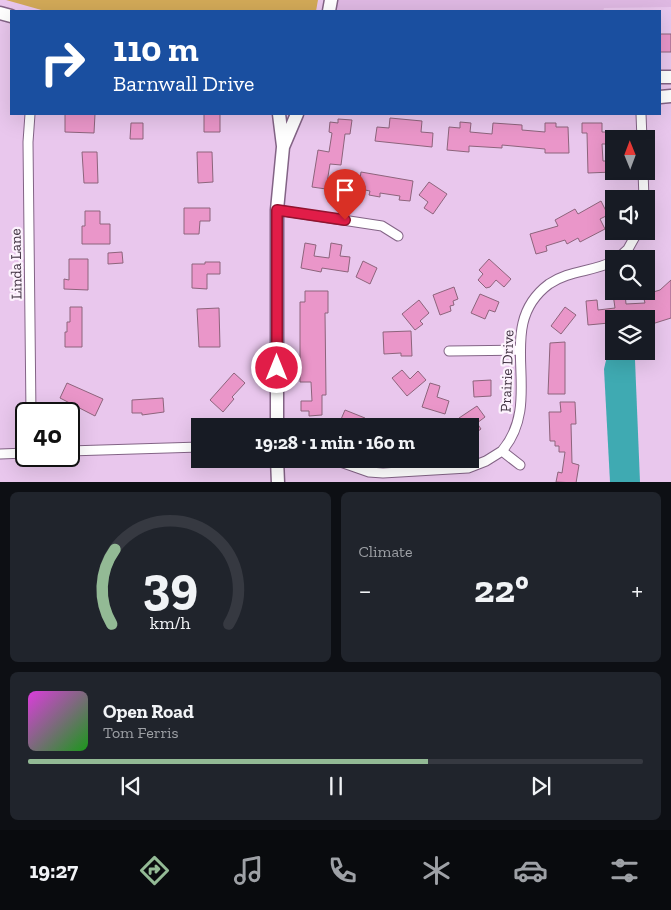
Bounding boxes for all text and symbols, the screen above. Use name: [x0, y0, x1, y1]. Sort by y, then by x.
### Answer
text: 110 m: [113, 28, 199, 70]
icon: right: [30, 30, 95, 95]
text: Barnwall Drive: [113, 70, 254, 97]
north arrow: [605, 130, 655, 180]
map controls: [605, 130, 655, 360]
pin: [324, 169, 366, 220]
icon: arrive: [331, 176, 359, 204]
button: sound: [605, 190, 655, 240]
street label: Linda Lane: [6, 228, 26, 300]
button: search: [605, 250, 655, 300]
button: layers: [605, 310, 655, 360]
street label: Prairie Drive: [497, 329, 517, 413]
position arrow: [250, 341, 302, 393]
speed limit sign: 40: [15, 402, 80, 467]
text: 19:28 · 1 min · 160 m: [255, 431, 415, 454]
text: Climate: [359, 542, 413, 561]
text: 39: [142, 554, 198, 616]
text: 22°: [474, 566, 529, 612]
text: −: [359, 574, 372, 607]
text: +: [631, 574, 643, 607]
text: km/h: [150, 612, 191, 634]
text: Open Road: [103, 700, 194, 723]
text: Tom Ferris: [103, 723, 179, 742]
icon: previous: [117, 772, 145, 800]
icon: pause: [322, 772, 350, 800]
icon: next: [527, 772, 555, 800]
icon: directions: [137, 853, 172, 888]
icon: music: [231, 853, 266, 888]
icon: phone: [325, 853, 360, 888]
icon: climate: [419, 853, 454, 888]
icon: car: [513, 853, 548, 888]
icon: filters: [607, 853, 642, 888]
text: 19:27: [29, 857, 78, 884]

